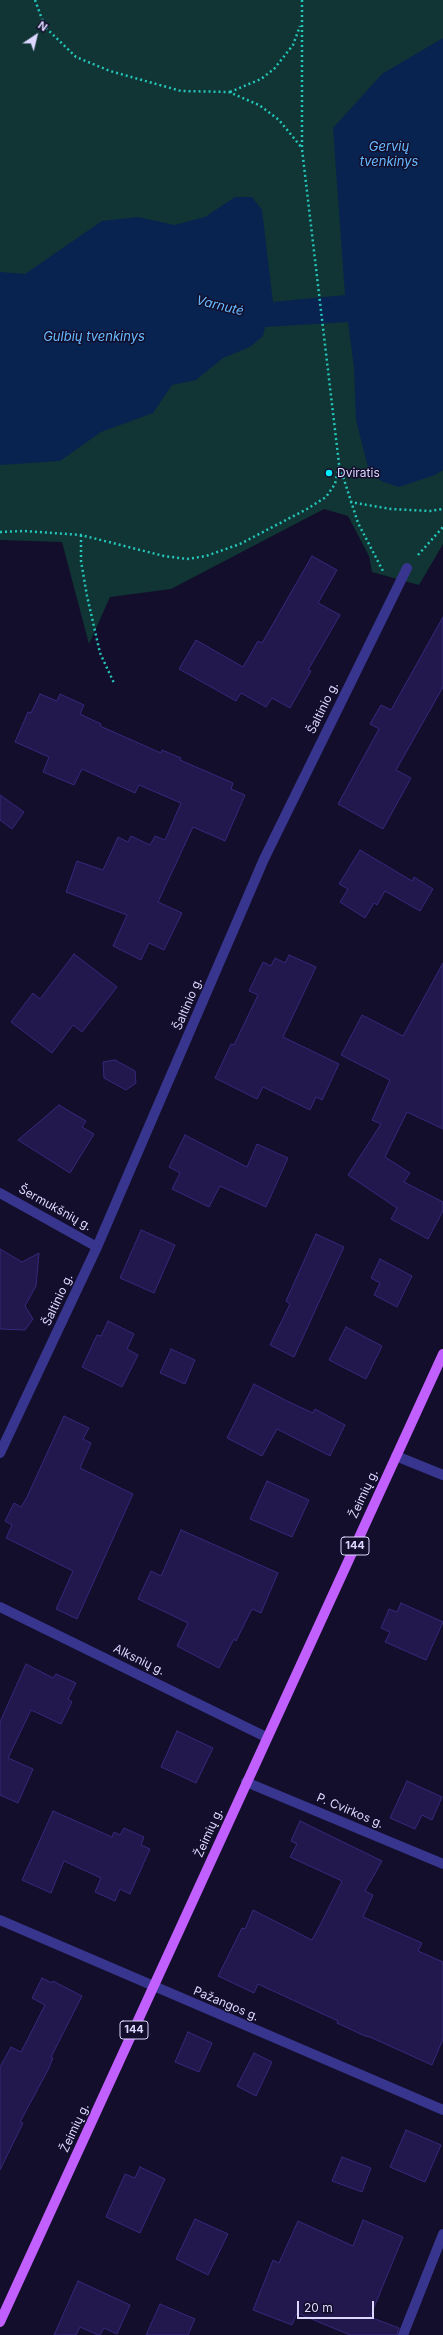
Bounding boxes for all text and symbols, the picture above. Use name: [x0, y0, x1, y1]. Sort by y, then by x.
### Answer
north arrow: [16, 16, 56, 56]
text: N: [35, 18, 50, 34]
water label: Gervių tvenkinys: [360, 139, 418, 170]
water label: Varnutė: [195, 293, 245, 319]
water label: Gulbių tvenkinys: [43, 329, 145, 345]
place label: Dviratis: [337, 466, 380, 480]
marker: Dviratis: [324, 468, 334, 478]
street label: Šaltinio g.: [304, 680, 342, 736]
street label: Šaltinio g.: [170, 976, 206, 1032]
street label: Šermukšnių g.: [16, 1182, 94, 1234]
street label: Šaltinio g.: [40, 1272, 76, 1328]
street label: Žeimių g.: [346, 1467, 382, 1521]
road number: 144: [341, 1537, 369, 1555]
street label: Alksnių g.: [111, 1641, 167, 1679]
street label: P. Cvirkos g.: [314, 1790, 386, 1832]
street label: Žeimių g.: [192, 1806, 226, 1860]
street label: Pažangos g.: [191, 1984, 261, 2024]
road number: 144: [120, 2021, 148, 2039]
street label: Žeimių g.: [57, 2101, 93, 2155]
scale bar: [299, 2293, 376, 2319]
text: 20 m: [304, 2300, 333, 2315]

